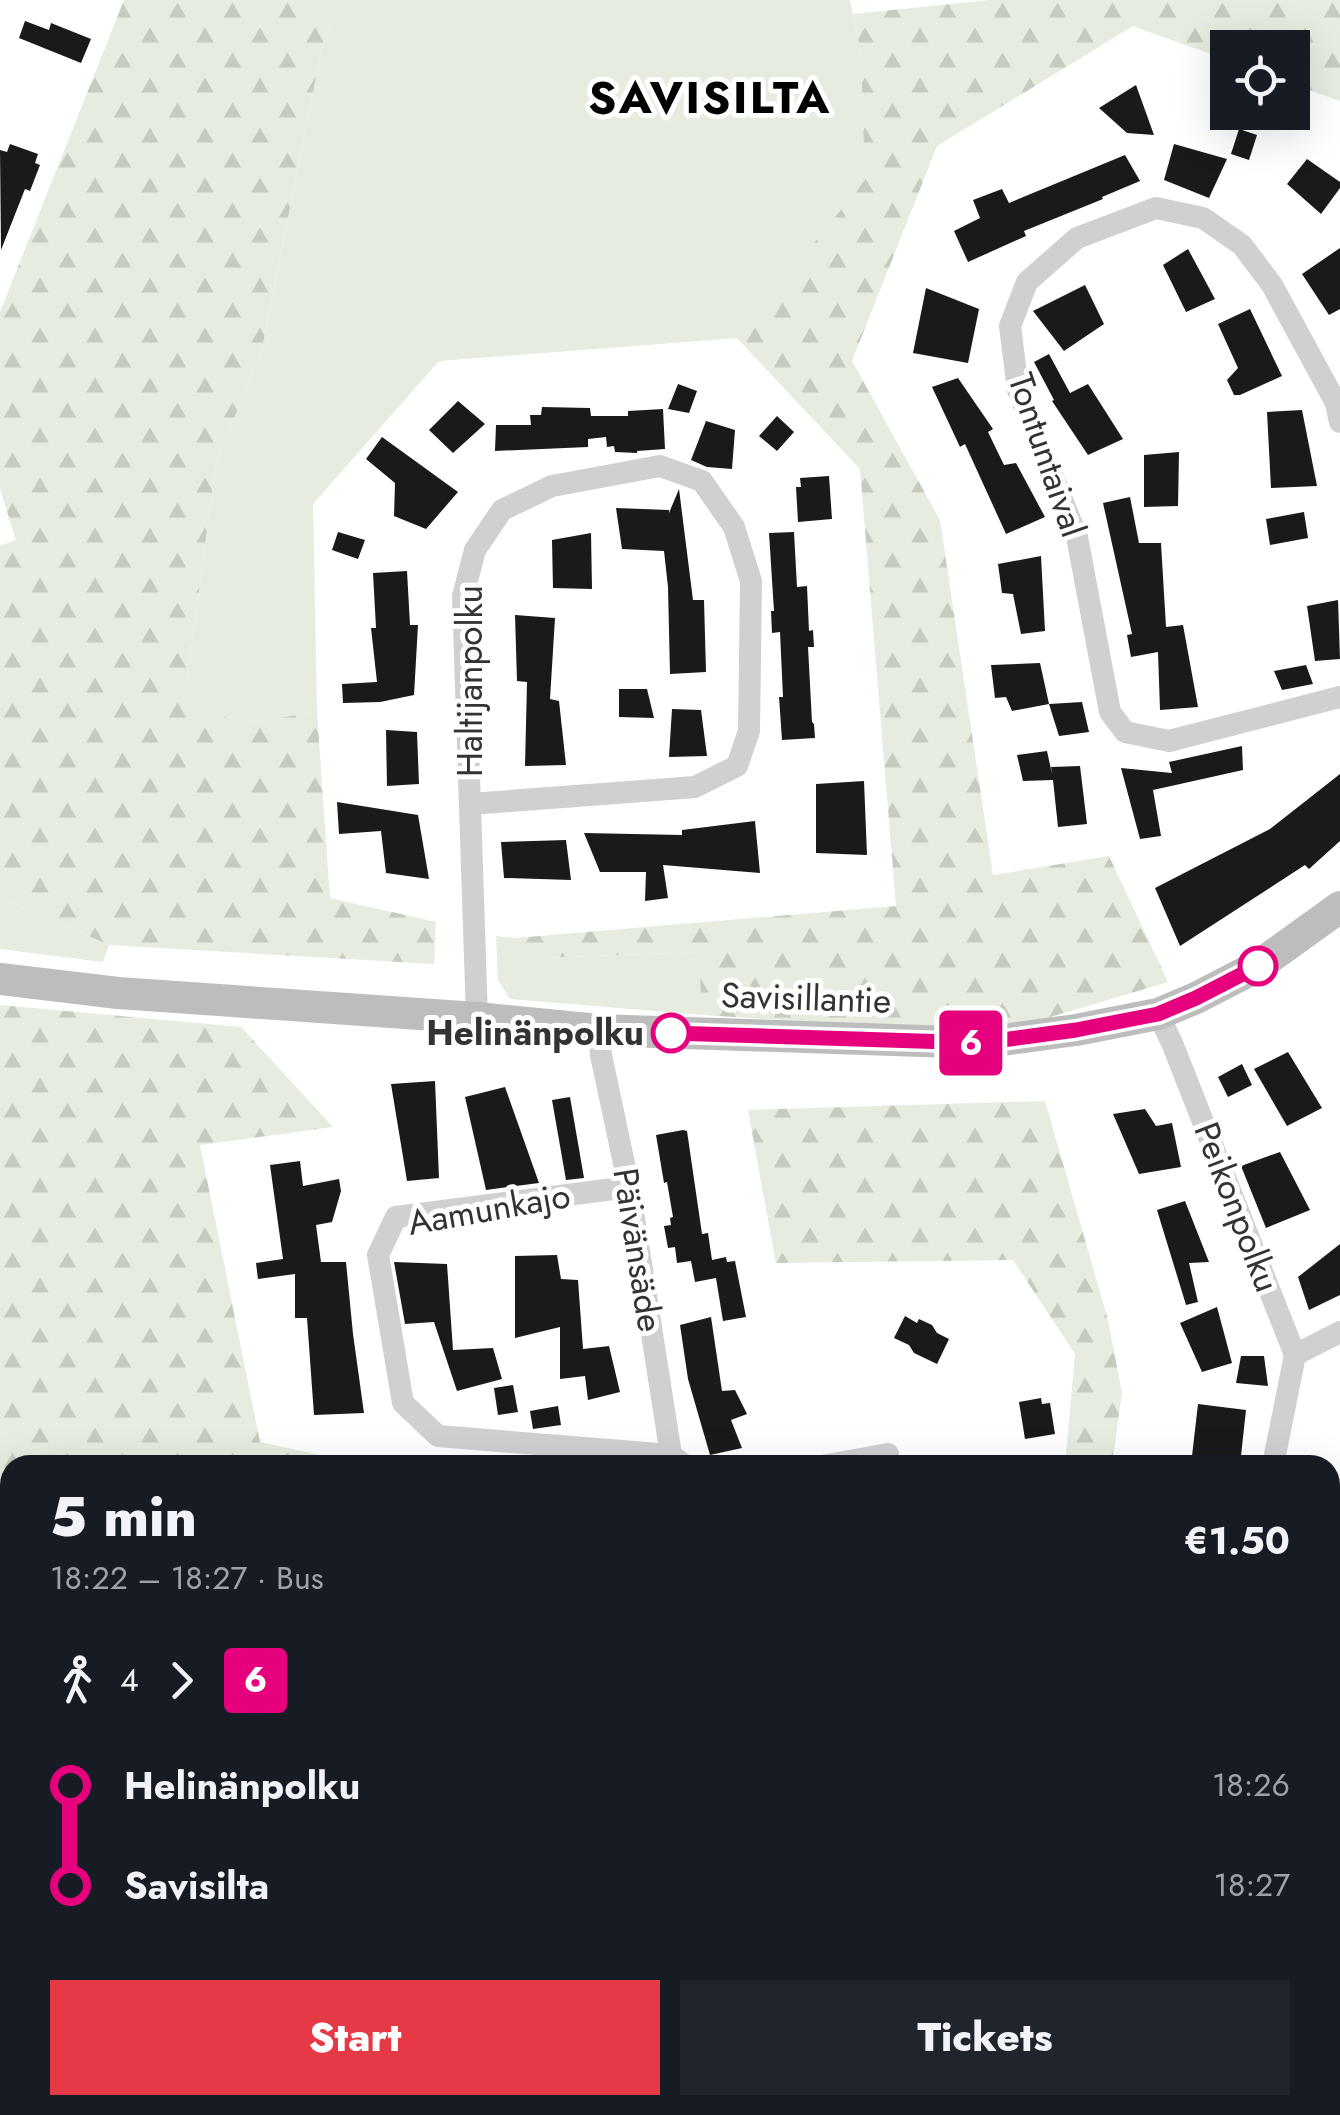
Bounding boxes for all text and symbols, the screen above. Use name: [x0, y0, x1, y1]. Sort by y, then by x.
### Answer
map controls: [1210, 30, 1310, 130]
button: locate: [1210, 30, 1310, 130]
district label: SAVISILTA: [588, 65, 832, 130]
street label: Tontuntaival: [996, 366, 1098, 544]
street label: Haltijanpolku: [445, 585, 495, 777]
unlabelled marker: [1239, 947, 1277, 985]
street label: Savisillantie: [720, 970, 892, 1026]
place label: Helinänpolku: [426, 1008, 644, 1058]
line badge: 6: [938, 1010, 1004, 1076]
marker: Helinänpolku: [652, 1014, 690, 1052]
text: 6: [959, 1018, 983, 1068]
street label: Peikonpolku: [1182, 1115, 1292, 1299]
street label: Päivänsäde: [600, 1165, 676, 1335]
street label: Aamunkajo: [404, 1170, 574, 1248]
text: 5 min: [50, 1477, 197, 1557]
text: €1.50: [1184, 1513, 1290, 1568]
text: 18:22 – 18:27 · Bus: [50, 1555, 324, 1601]
icon: walk: [50, 1653, 105, 1708]
icon: forward: [154, 1653, 209, 1708]
text: 6: [244, 1655, 267, 1705]
text: 4: [120, 1657, 139, 1703]
text: Helinänpolku: [124, 1758, 360, 1813]
text: 18:26: [1212, 1762, 1290, 1808]
text: Savisilta: [124, 1858, 269, 1913]
text: 18:27: [1214, 1862, 1290, 1908]
button: Start: [50, 1980, 660, 2095]
button: Tickets: [680, 1980, 1290, 2095]

